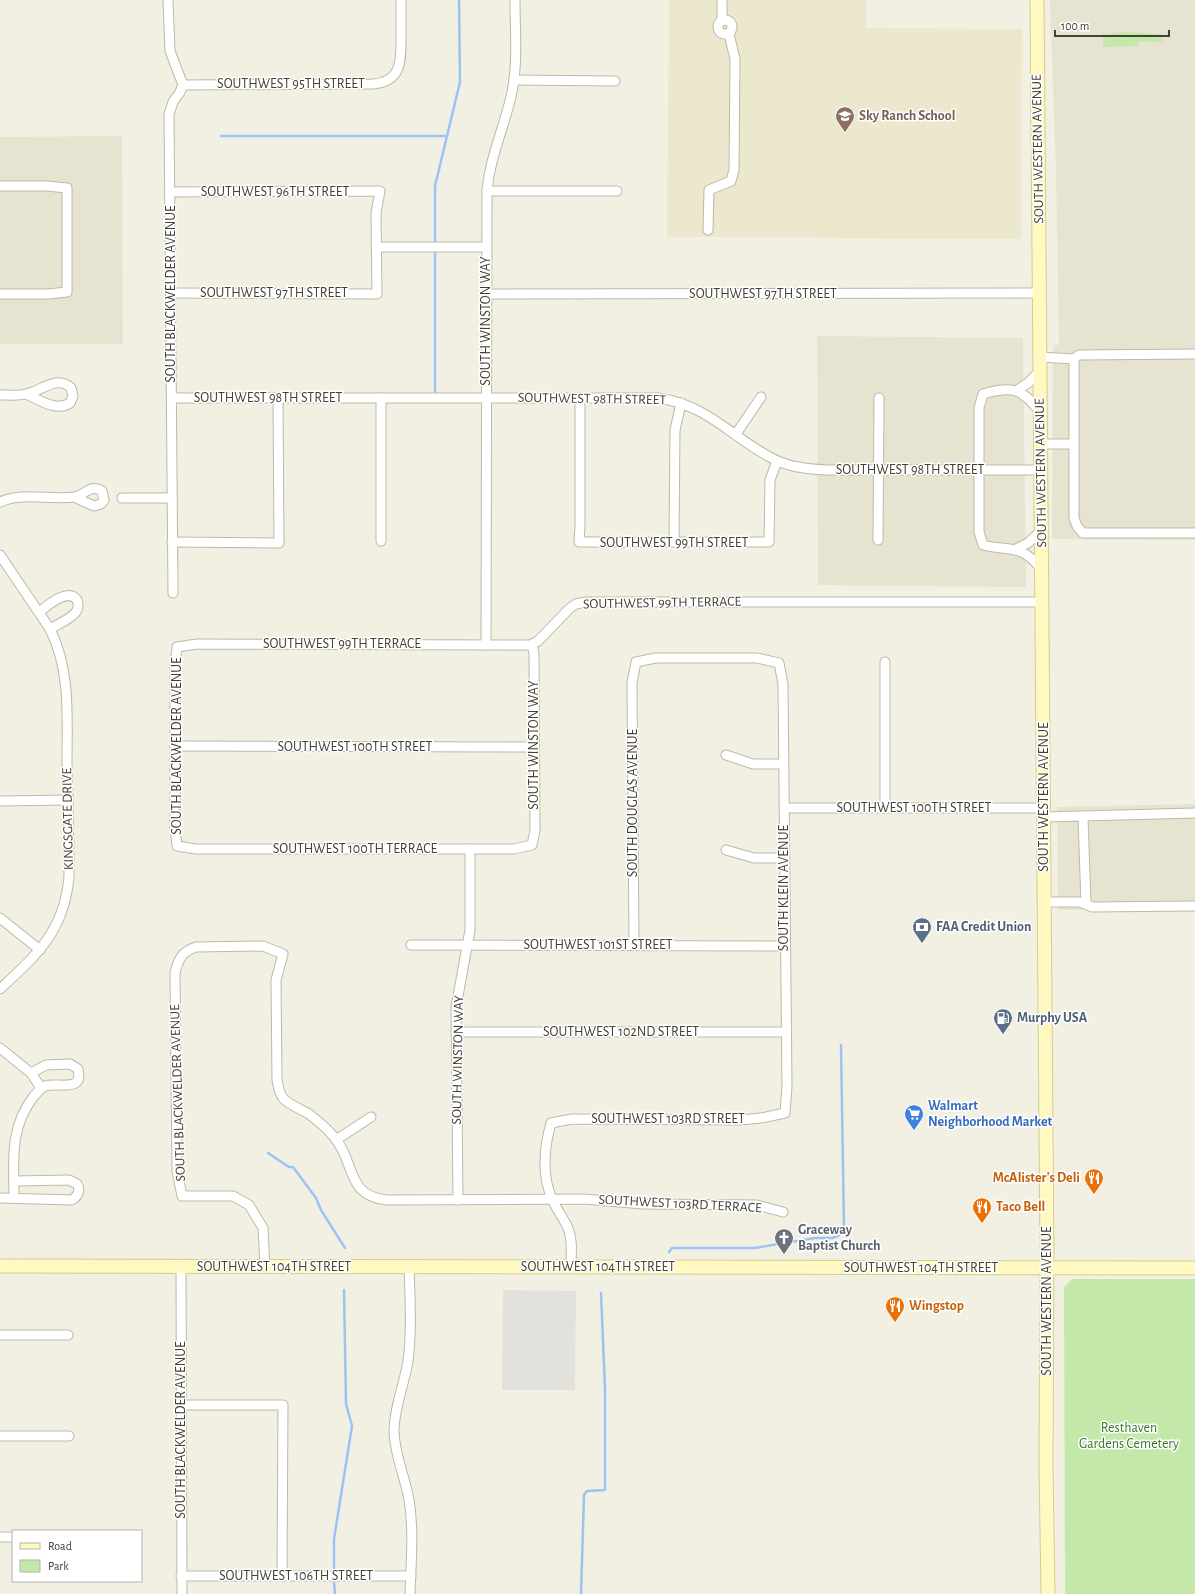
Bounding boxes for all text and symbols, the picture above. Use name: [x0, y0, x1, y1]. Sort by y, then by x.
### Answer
scale bar: [1055, 12, 1169, 38]
text: 100 m: [1061, 20, 1089, 32]
street label: SOUTH WESTERN AVENUE: [1030, 74, 1046, 224]
street label: SOUTHWEST 95TH STREET: [217, 77, 365, 91]
school or university icon: Sky Ranch School: [834, 105, 856, 133]
place label: Sky Ranch School: [859, 109, 955, 123]
street label: SOUTHWEST 96TH STREET: [201, 185, 349, 199]
street label: SOUTH BLACKWELDER AVENUE: [164, 205, 178, 383]
street label: SOUTH WINSTON WAY: [479, 256, 493, 386]
street label: SOUTHWEST 97TH STREET: [200, 286, 348, 300]
street label: SOUTHWEST 97TH STREET: [689, 287, 837, 301]
street label: SOUTHWEST 98TH STREET: [194, 391, 342, 405]
street label: SOUTHWEST 98TH STREET: [518, 391, 667, 407]
street label: SOUTH WESTERN AVENUE: [1033, 398, 1049, 548]
street label: SOUTHWEST 98TH STREET: [836, 463, 984, 477]
street label: SOUTHWEST 99TH STREET: [600, 536, 748, 550]
street label: SOUTHWEST 99TH TERRACE: [583, 595, 741, 611]
street label: SOUTHWEST 99TH TERRACE: [263, 637, 421, 651]
street label: SOUTH BLACKWELDER AVENUE: [170, 657, 184, 835]
street label: SOUTH WINSTON WAY: [527, 680, 541, 810]
street label: SOUTH WESTERN AVENUE: [1037, 722, 1051, 872]
street label: SOUTH DOUGLAS AVENUE: [626, 729, 640, 877]
street label: SOUTHWEST 100TH STREET: [278, 740, 433, 754]
street label: KINGSGATE DRIVE: [60, 767, 76, 870]
street label: SOUTHWEST 100TH STREET: [837, 801, 992, 815]
street label: SOUTH KLEIN AVENUE: [777, 825, 791, 951]
street label: SOUTHWEST 100TH TERRACE: [273, 842, 438, 856]
bank icon: FAA Credit Union: [911, 916, 933, 944]
place label: FAA Credit Union: [936, 920, 1031, 934]
street label: SOUTHWEST 101ST STREET: [523, 938, 673, 952]
street label: SOUTH WINSTON WAY: [450, 995, 466, 1125]
street label: SOUTH BLACKWELDER AVENUE: [168, 1004, 188, 1182]
fuel station icon: Murphy USA: [992, 1007, 1014, 1035]
place label: Murphy USA: [1017, 1011, 1088, 1025]
street label: SOUTHWEST 102ND STREET: [543, 1025, 699, 1039]
place label: Walmart Neighborhood Market: [928, 1099, 1053, 1129]
supermarket icon: Walmart Neighborhood Market: [903, 1103, 925, 1131]
street label: SOUTHWEST 103RD STREET: [591, 1112, 745, 1126]
restaurant icon: McAlister's Deli: [1083, 1167, 1105, 1195]
place label: McAlister's Deli: [993, 1171, 1080, 1185]
street label: SOUTHWEST 103RD TERRACE: [598, 1193, 762, 1215]
restaurant icon: Taco Bell: [971, 1196, 993, 1224]
place label: Taco Bell: [996, 1200, 1045, 1214]
place label: Graceway Baptist Church: [798, 1223, 880, 1253]
street label: SOUTH WESTERN AVENUE: [1040, 1226, 1054, 1376]
church icon: Graceway Baptist Church: [773, 1227, 795, 1255]
street label: SOUTHWEST 104TH STREET: [197, 1260, 351, 1274]
street label: SOUTHWEST 104TH STREET: [521, 1260, 675, 1274]
street label: SOUTHWEST 104TH STREET: [844, 1261, 998, 1275]
restaurant icon: Wingstop: [884, 1295, 906, 1323]
place label: Wingstop: [909, 1299, 964, 1313]
street label: SOUTH BLACKWELDER AVENUE: [174, 1341, 188, 1519]
park label: Resthaven Gardens Cemetery: [1079, 1421, 1179, 1451]
legend: [12, 1530, 142, 1582]
text: Road: [48, 1540, 72, 1552]
text: Park: [48, 1560, 69, 1572]
street label: SOUTHWEST 106TH STREET: [219, 1569, 373, 1583]

